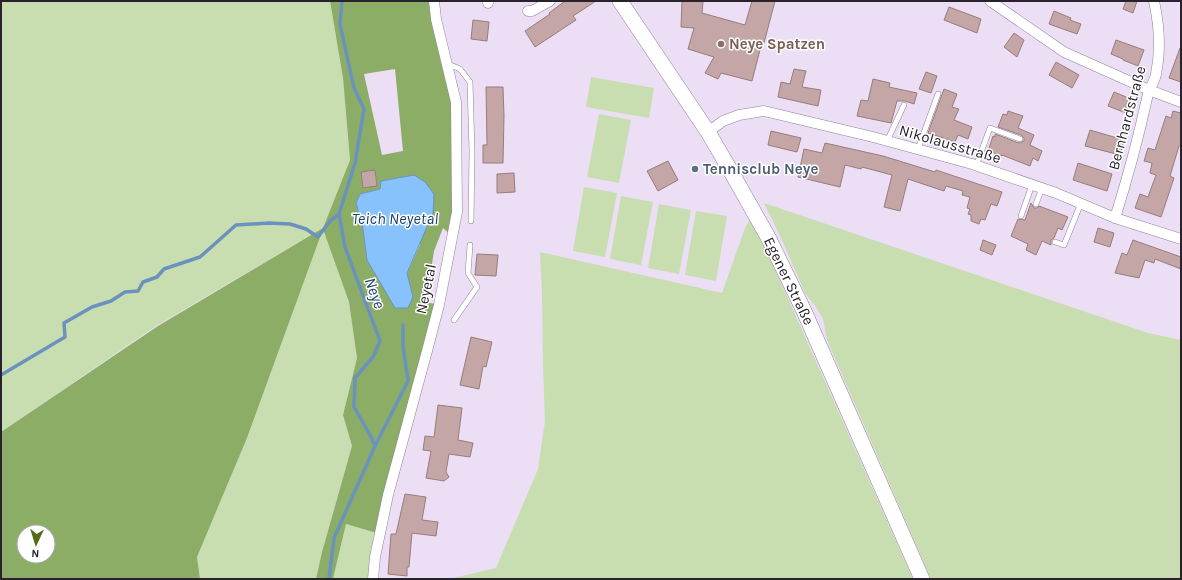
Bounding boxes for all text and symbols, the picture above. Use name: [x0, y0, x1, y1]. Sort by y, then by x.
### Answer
place label: Neye Spatzen: [729, 35, 825, 53]
marker: Neye Spatzen: [716, 39, 726, 49]
street label: Bernhardstraße: [1104, 64, 1150, 172]
street label: Nikolausstraße: [897, 121, 1003, 167]
place label: Tennisclub Neye: [703, 160, 818, 178]
marker: Tennisclub Neye: [690, 164, 700, 174]
water label: Teich Neyetal: [352, 209, 438, 228]
street label: Egener Straße: [760, 234, 818, 328]
street label: Neyetal: [412, 262, 440, 316]
water label: Neye: [361, 275, 390, 312]
north arrow: [16, 524, 56, 564]
text: N: [31, 547, 40, 560]

